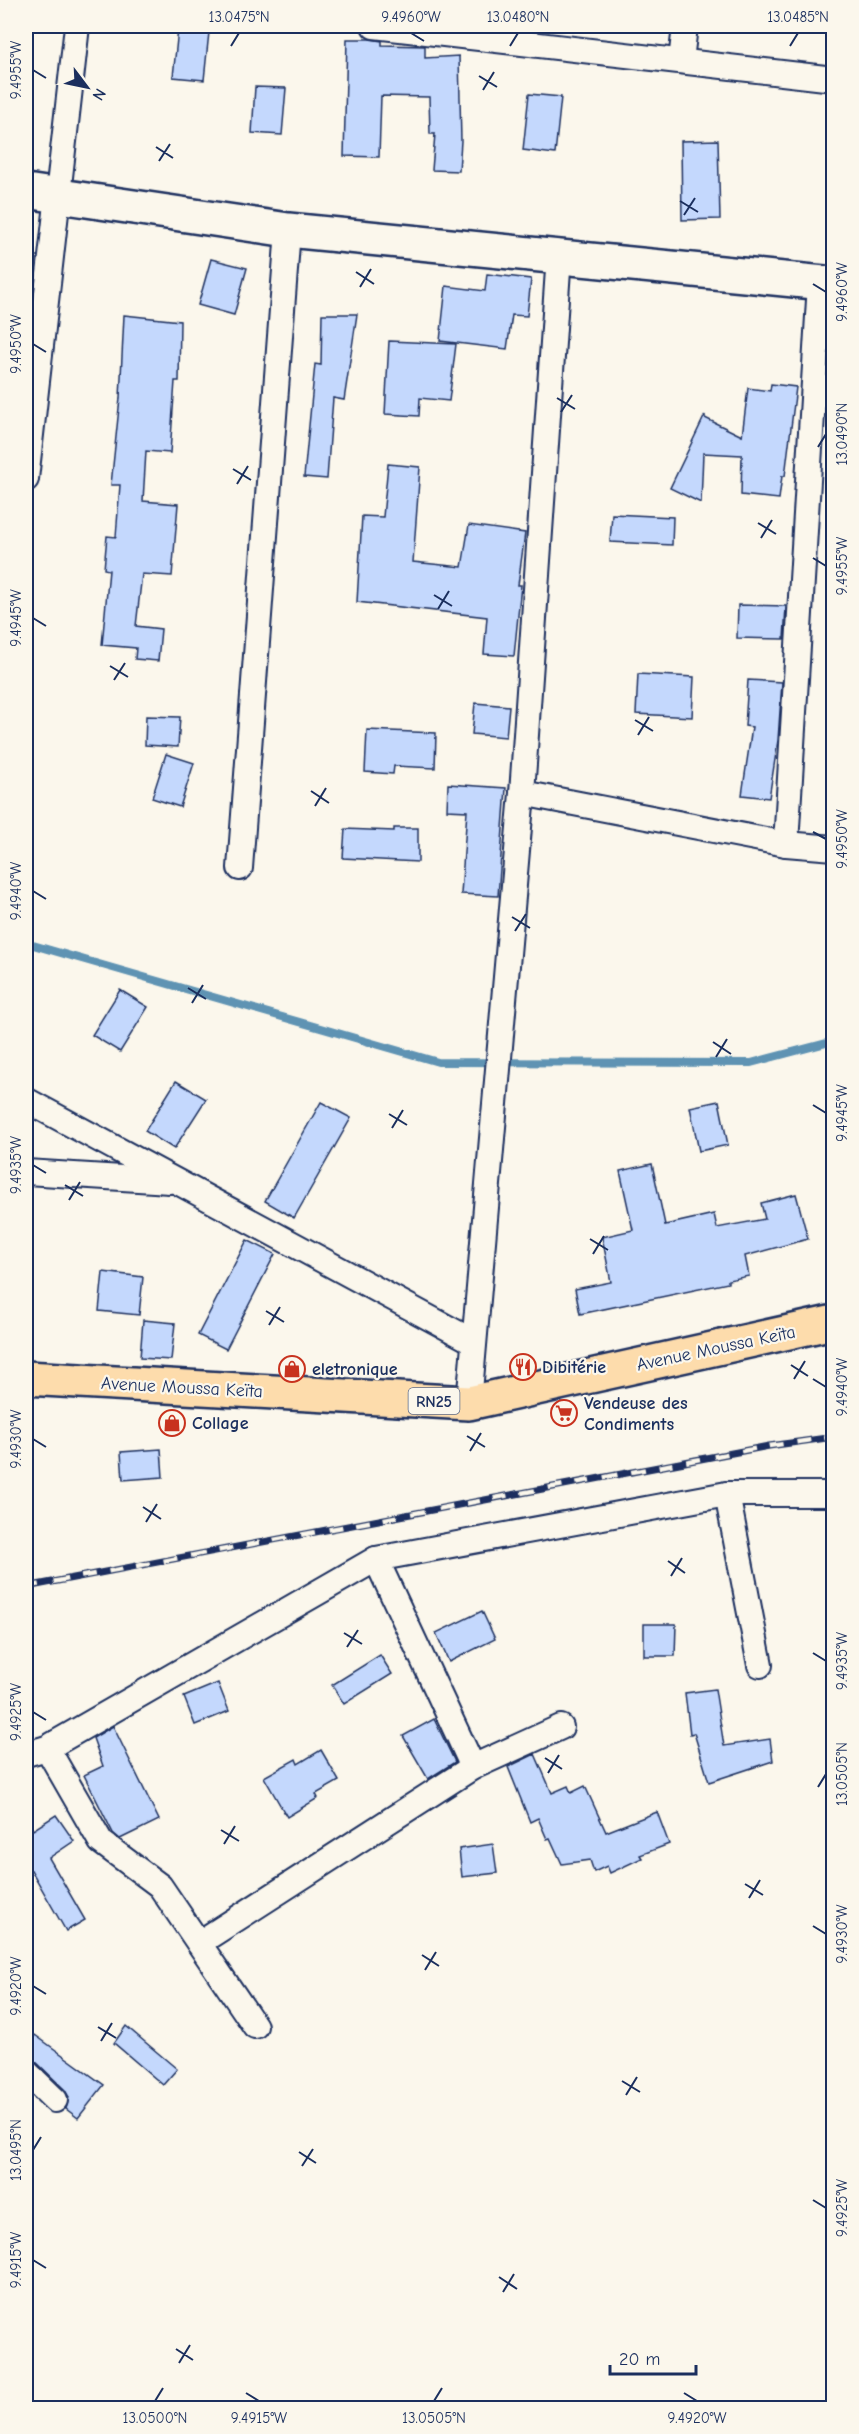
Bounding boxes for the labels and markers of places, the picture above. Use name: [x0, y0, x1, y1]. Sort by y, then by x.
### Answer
restaurant icon: Dibitérie: [508, 1352, 538, 1382]
shop icon: eletronique: [277, 1354, 307, 1384]
place label: Dibitérie: [542, 1357, 606, 1378]
place label: eletronique: [312, 1359, 398, 1380]
place label: Vendeuse des Condiments: [584, 1393, 688, 1435]
supermarket icon: Vendeuse des Condiments: [549, 1398, 579, 1428]
shop icon: Collage: [157, 1408, 187, 1438]
place label: Collage: [192, 1413, 249, 1434]

